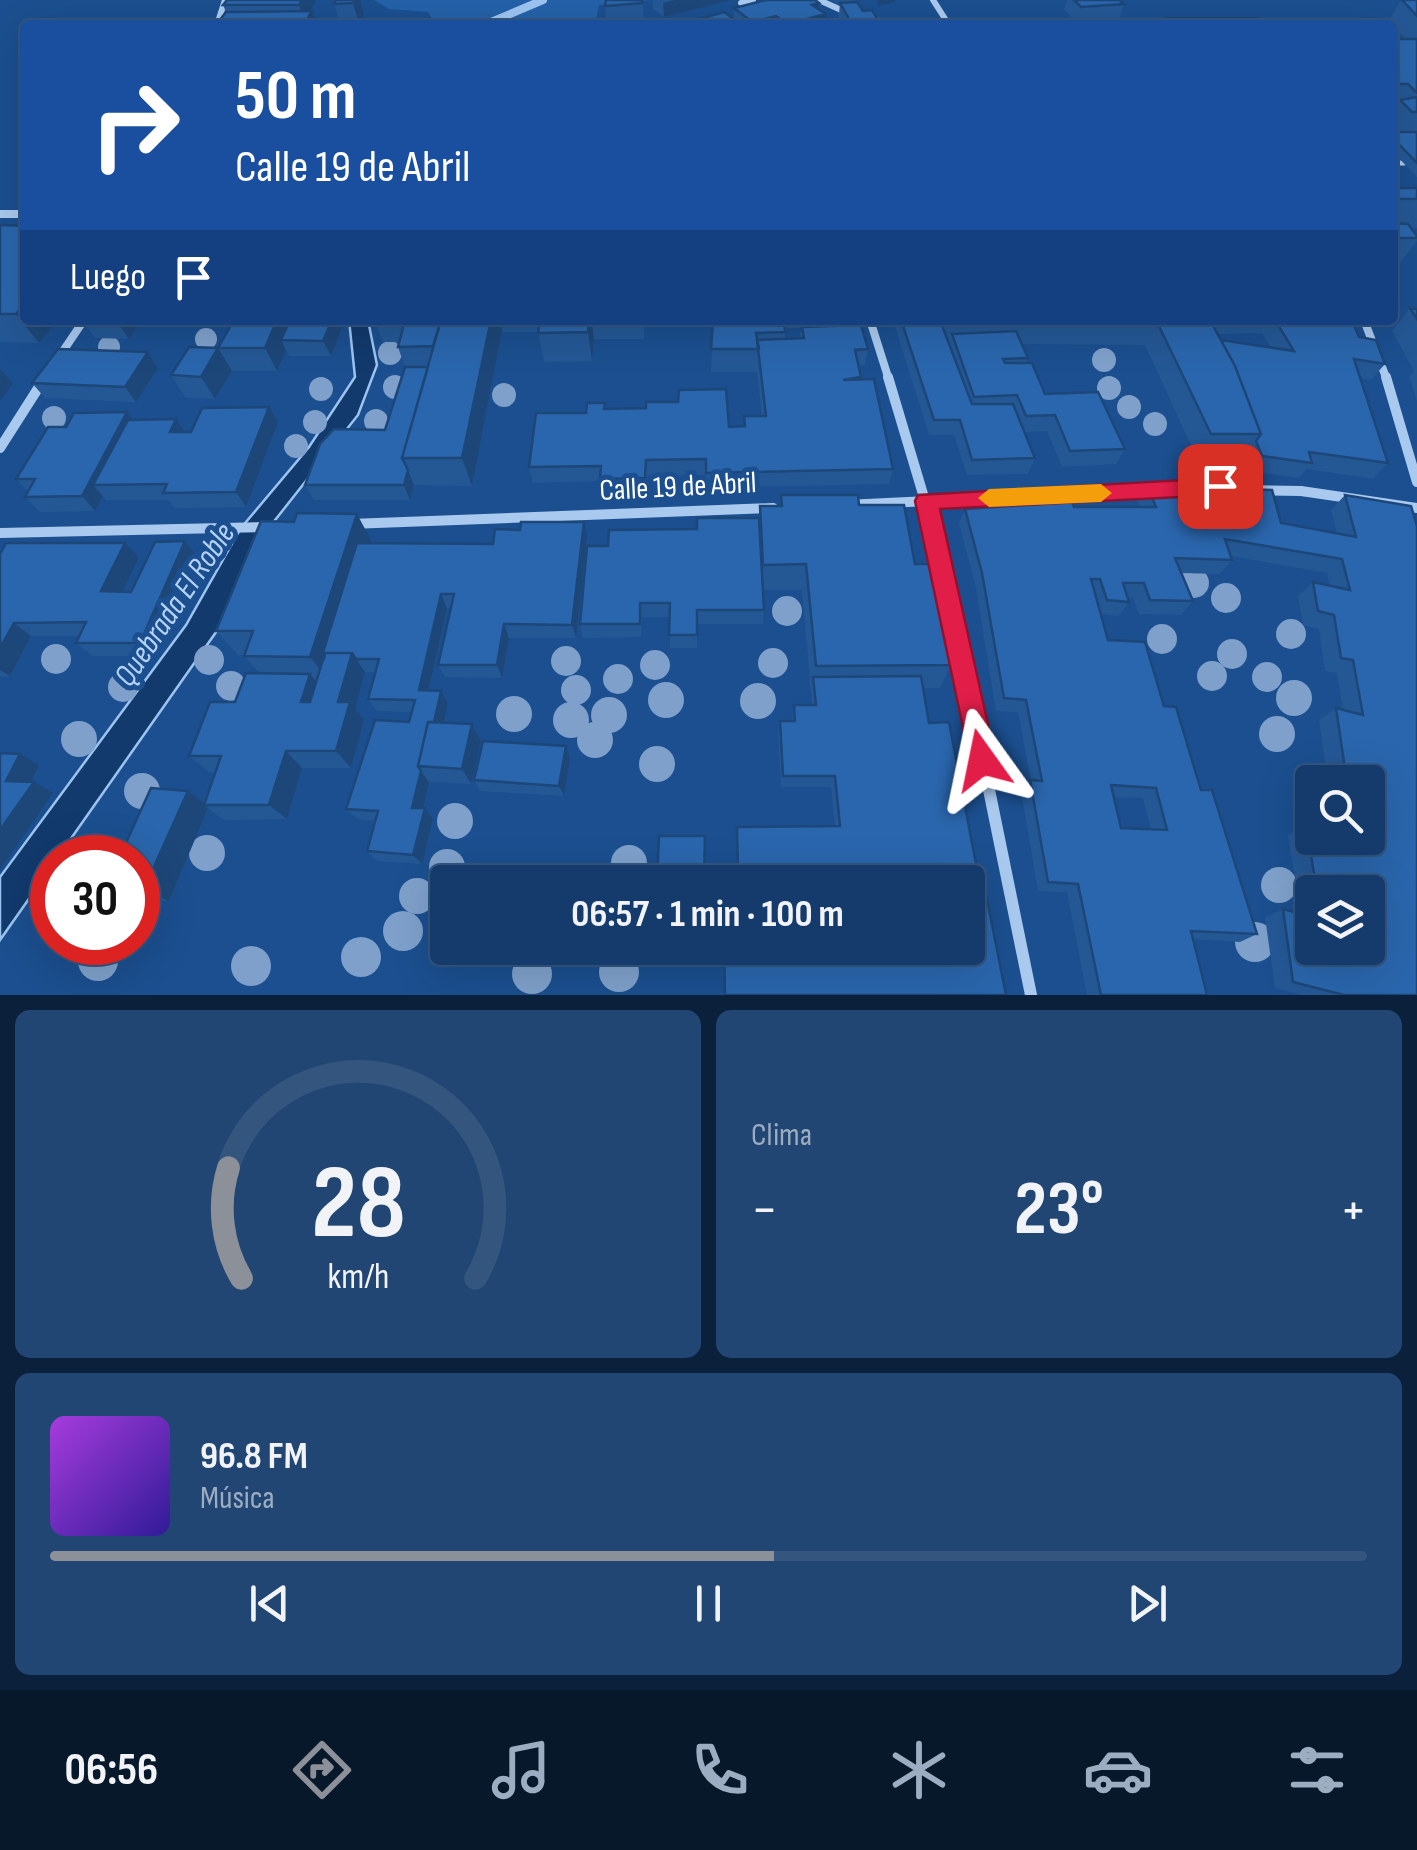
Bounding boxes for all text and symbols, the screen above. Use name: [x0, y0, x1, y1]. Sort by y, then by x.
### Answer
text: 50 m: [235, 55, 356, 139]
icon: right: [70, 60, 200, 190]
text: Calle 19 de Abril: [235, 140, 470, 195]
icon: arrive: [166, 250, 221, 305]
text: Luego: [70, 255, 146, 300]
pin: [1178, 444, 1263, 529]
icon: arrive: [1193, 459, 1248, 514]
street label: Calle 19 de Abril: [599, 465, 757, 509]
water label: Quebrada El Roble: [106, 516, 244, 694]
position arrow: [930, 708, 1034, 812]
map controls: [1295, 765, 1385, 965]
button: search: [1295, 765, 1385, 855]
speed limit sign: 30: [30, 835, 160, 965]
button: layers: [1295, 875, 1385, 965]
text: 06:57 · 1 min · 100 m: [571, 892, 844, 937]
text: Clima: [751, 1116, 812, 1155]
text: 28: [311, 1142, 405, 1267]
text: 23°: [1014, 1165, 1104, 1256]
text: −: [751, 1177, 778, 1244]
text: +: [1340, 1177, 1367, 1244]
text: km/h: [327, 1256, 389, 1299]
text: 96.8 FM: [200, 1434, 308, 1479]
text: Música: [200, 1479, 275, 1518]
icon: previous: [242, 1576, 297, 1631]
icon: pause: [681, 1576, 736, 1631]
icon: next: [1120, 1576, 1175, 1631]
icon: directions: [287, 1735, 357, 1805]
icon: music: [486, 1735, 556, 1805]
icon: phone: [685, 1735, 755, 1805]
icon: climate: [884, 1735, 954, 1805]
icon: car: [1083, 1735, 1153, 1805]
icon: filters: [1282, 1735, 1352, 1805]
text: 06:56: [65, 1743, 158, 1798]

